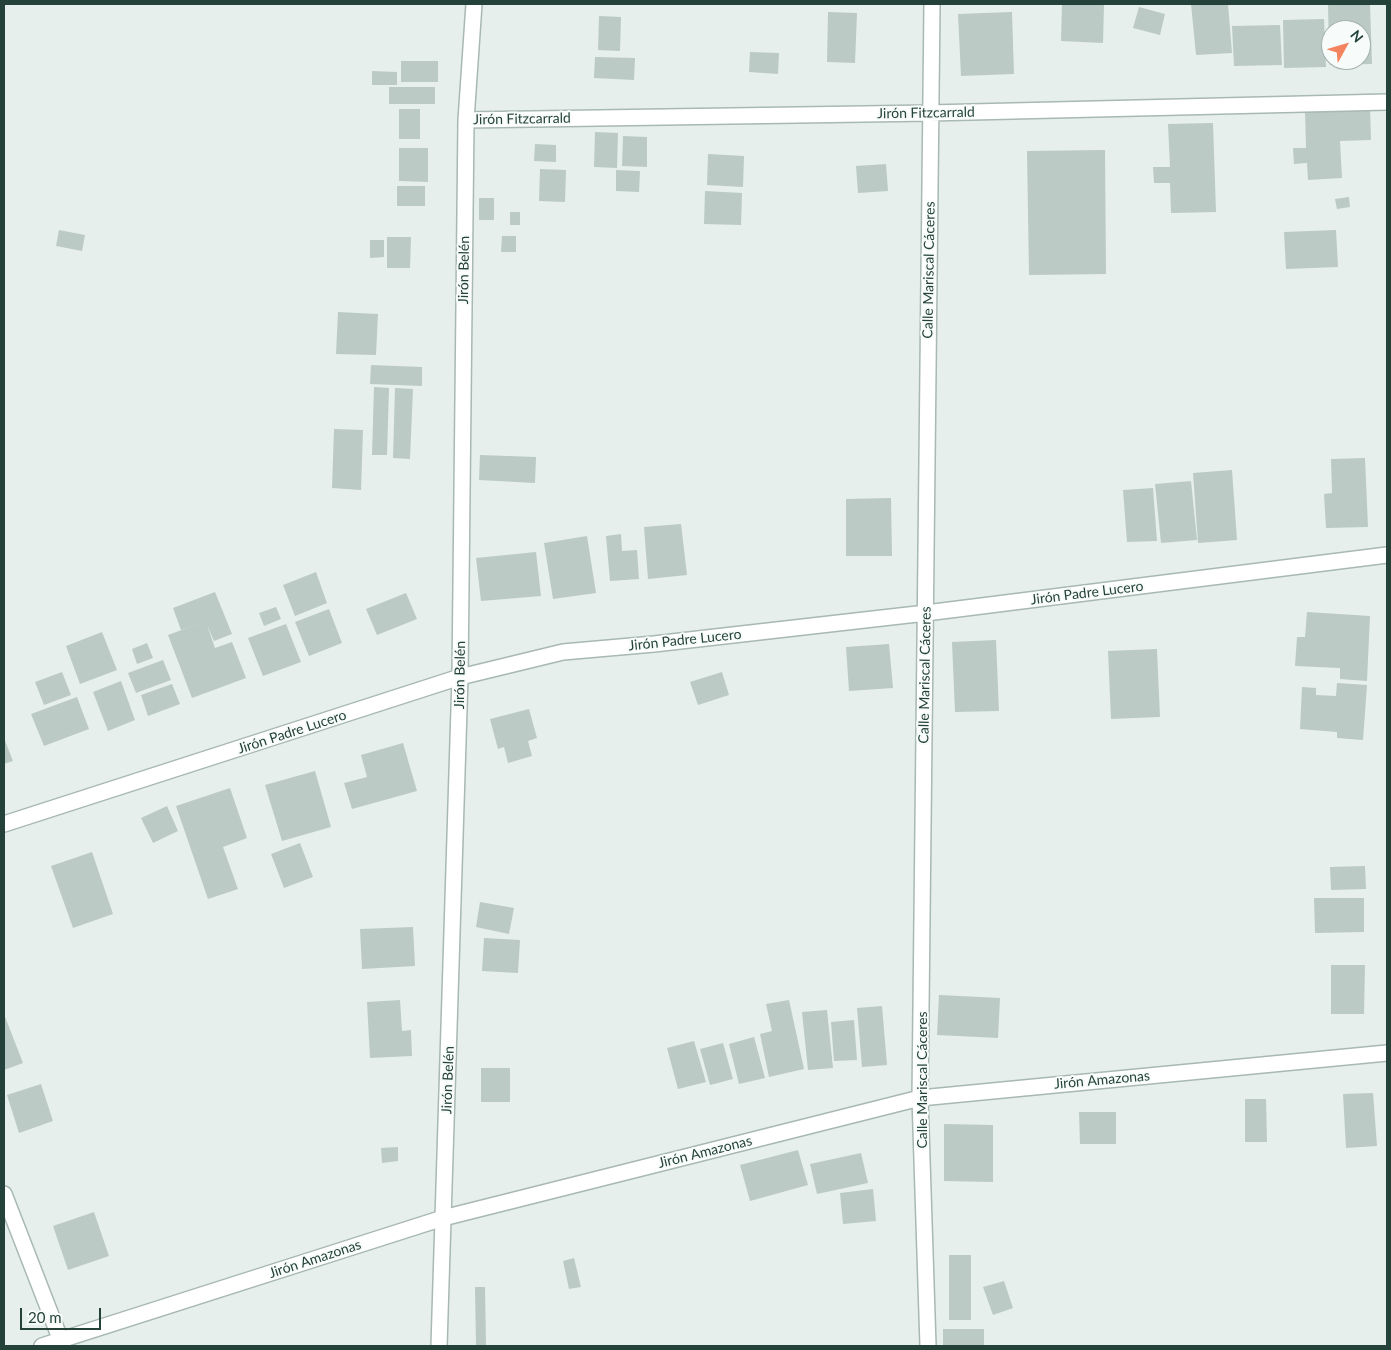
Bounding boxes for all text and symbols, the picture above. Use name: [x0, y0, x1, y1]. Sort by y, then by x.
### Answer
north arrow: [1321, 20, 1371, 70]
text: N: [1347, 26, 1367, 45]
street label: Jirón Fitzcarrald: [877, 104, 975, 122]
street label: Jirón Fitzcarrald: [473, 110, 571, 128]
street label: Calle Mariscal Cáceres: [919, 201, 939, 339]
street label: Jirón Belén: [455, 236, 473, 304]
street label: Jirón Padre Lucero: [1030, 578, 1144, 608]
street label: Calle Mariscal Cáceres: [915, 606, 935, 744]
street label: Jirón Padre Lucero: [628, 626, 742, 654]
street label: Jirón Belén: [451, 641, 469, 709]
street label: Jirón Padre Lucero: [235, 706, 349, 758]
street label: Calle Mariscal Cáceres: [914, 1011, 930, 1149]
street label: Jirón Belén: [438, 1046, 458, 1114]
street label: Jirón Amazonas: [1053, 1067, 1151, 1093]
street label: Jirón Amazonas: [656, 1132, 754, 1172]
street label: Jirón Amazonas: [267, 1236, 363, 1282]
scale bar: [22, 1298, 104, 1330]
text: 20 m: [28, 1308, 62, 1326]

